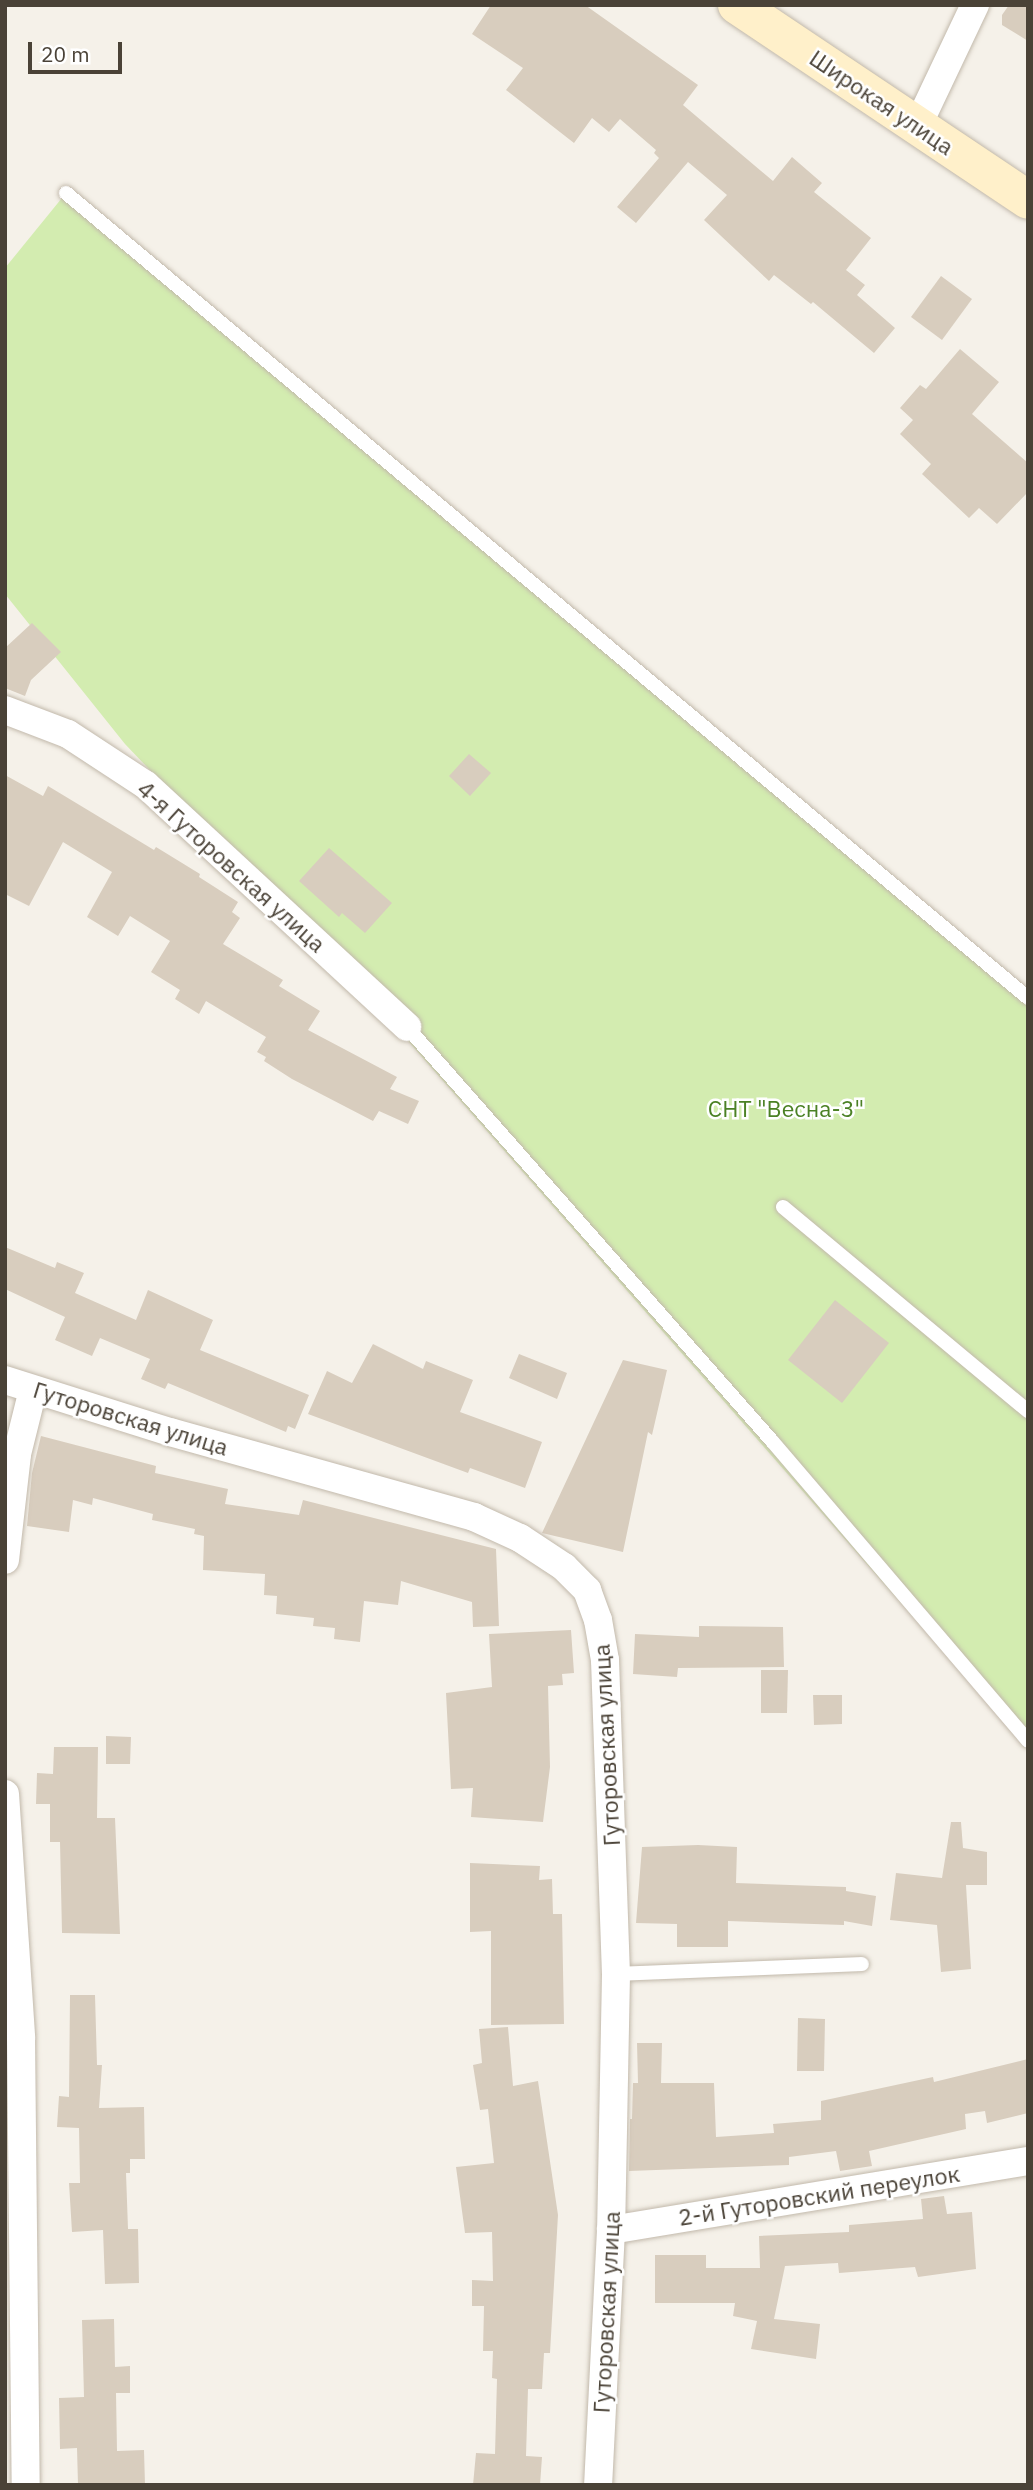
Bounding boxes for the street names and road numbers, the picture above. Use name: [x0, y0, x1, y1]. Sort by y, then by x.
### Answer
street label: Широкая улица: [805, 44, 959, 160]
street label: 4-я Гуторовская улица: [132, 774, 332, 958]
street label: Гуторовская улица: [30, 1375, 232, 1461]
street label: Гуторовская улица: [587, 1643, 625, 1847]
street label: 2-й Гуторовский переулок: [676, 2159, 962, 2231]
street label: Гуторовская улица: [587, 2210, 625, 2414]

